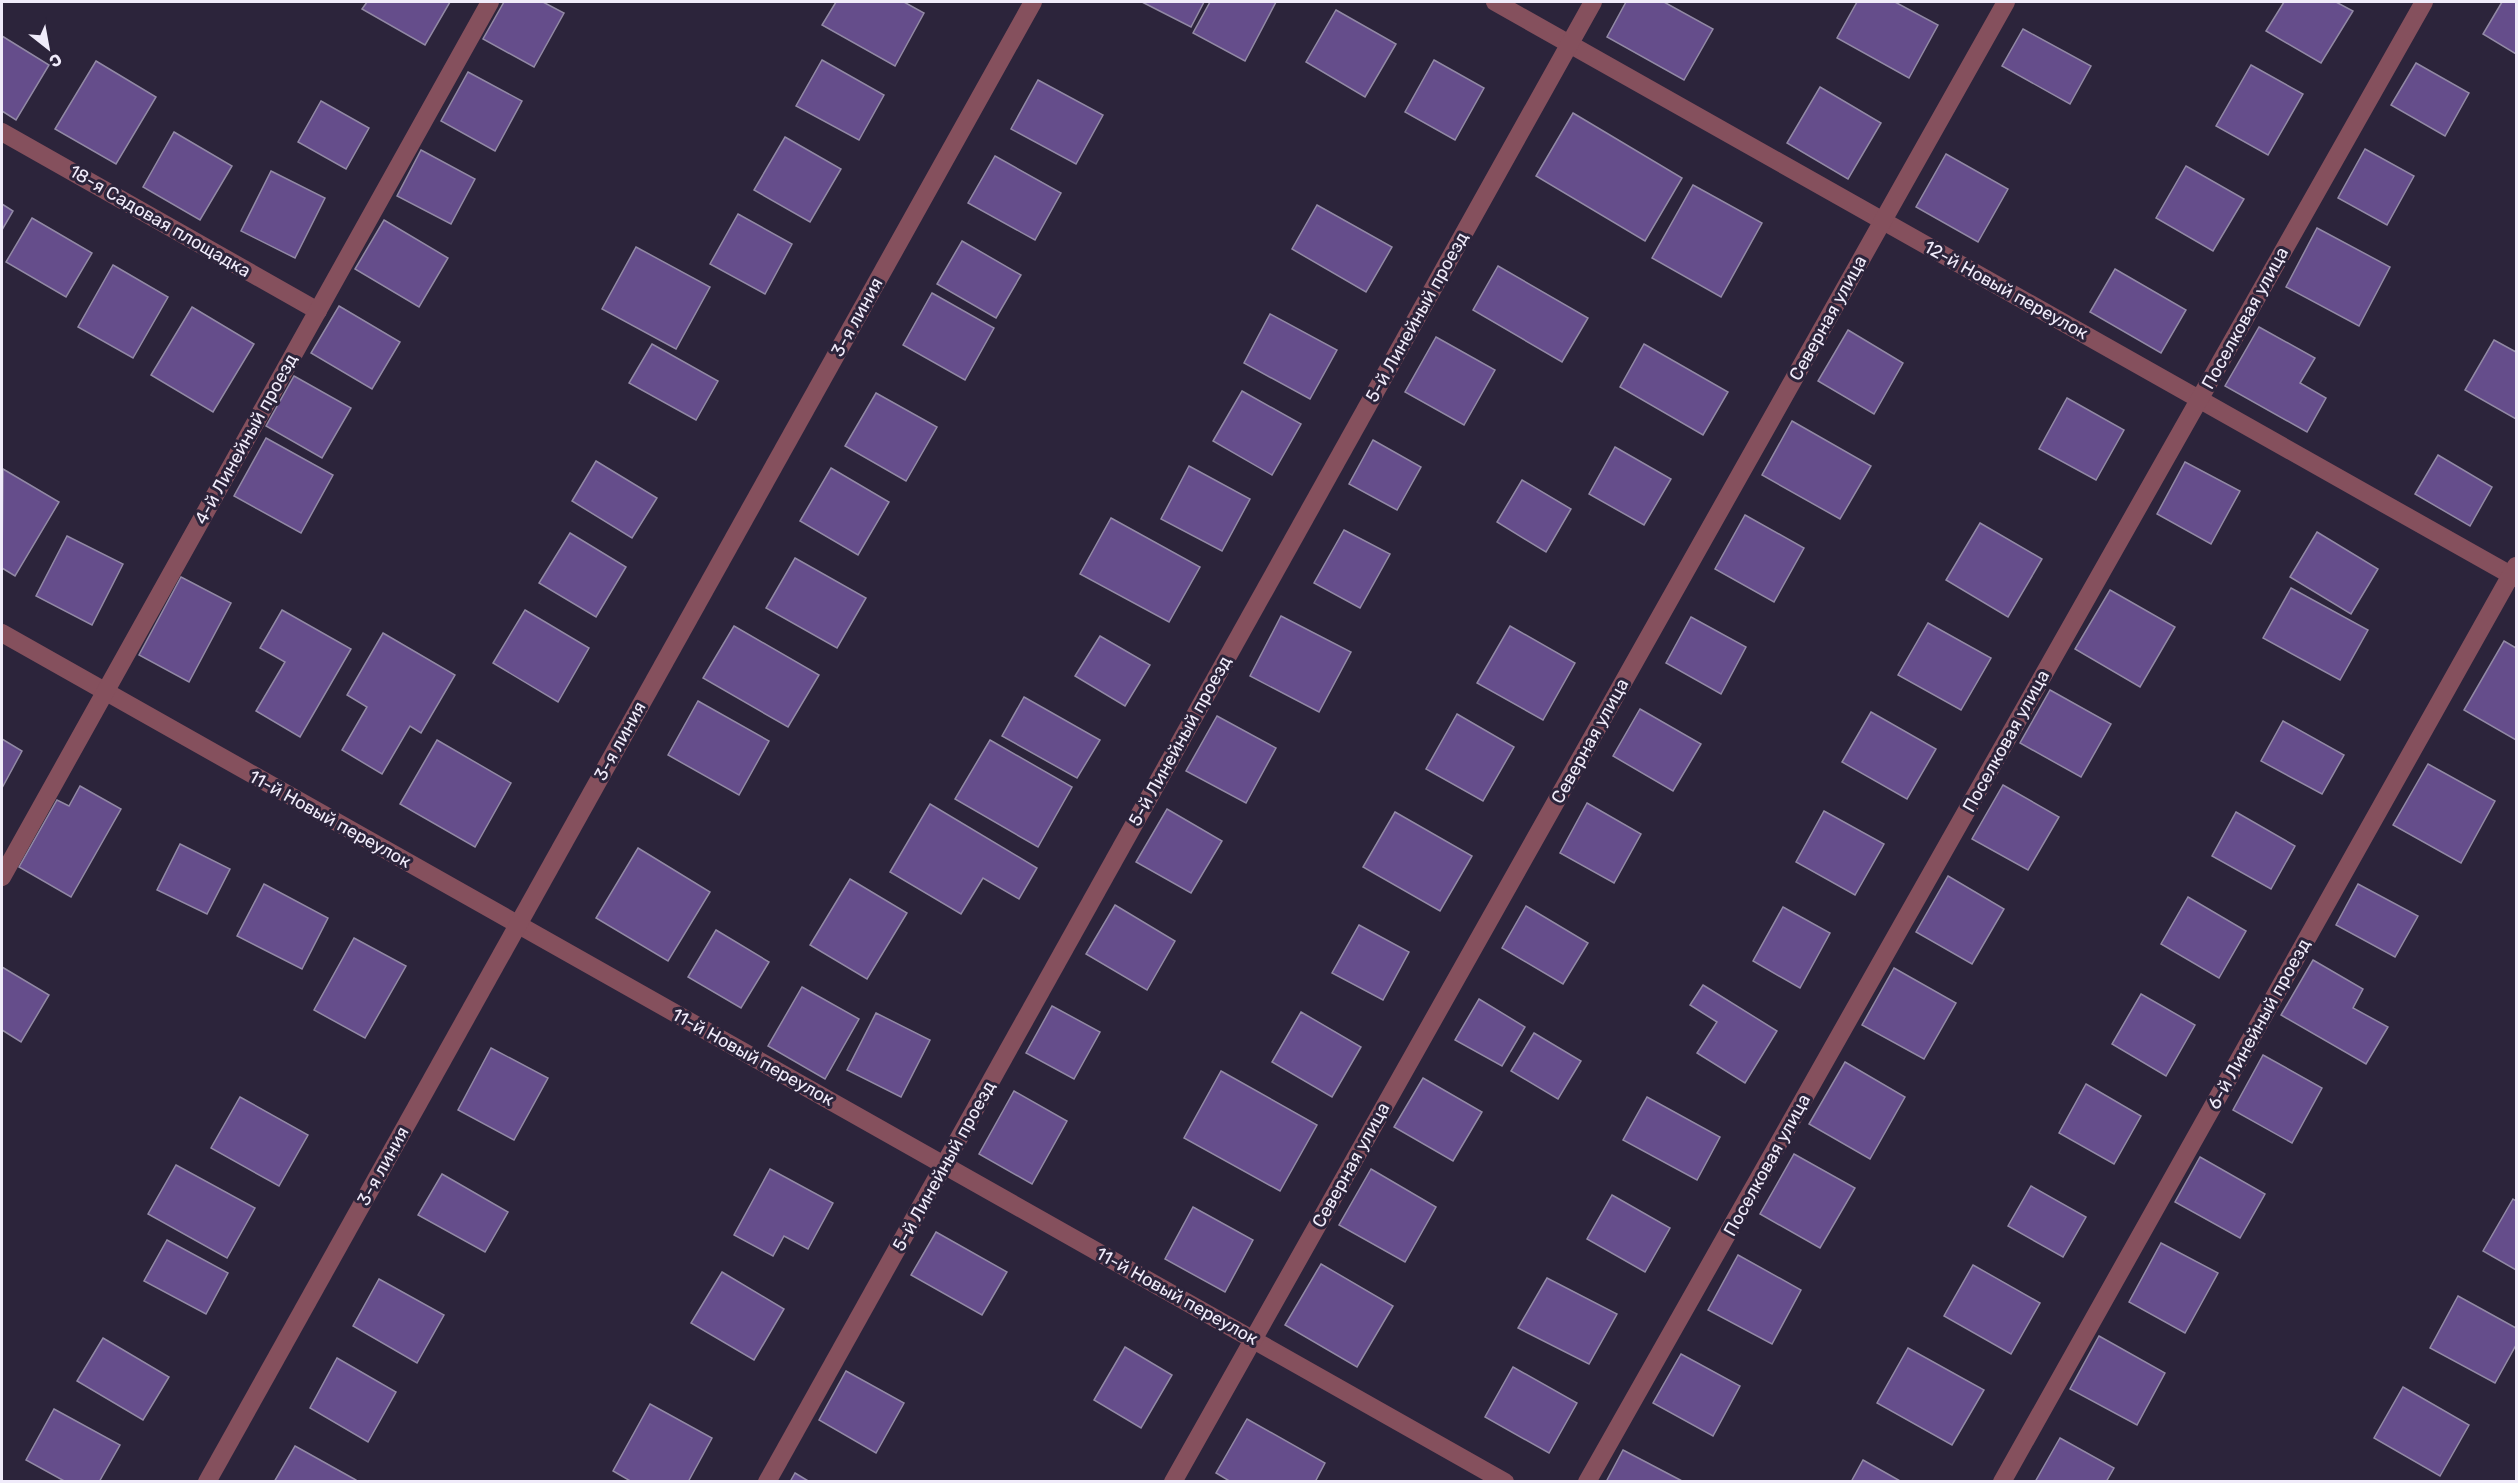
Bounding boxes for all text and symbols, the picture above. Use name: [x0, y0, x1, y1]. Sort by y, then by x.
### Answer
north arrow: [18, 18, 78, 78]
text: С: [46, 49, 65, 71]
street label: 18-я Садовая площадка: [65, 160, 255, 282]
street label: 5-й Линейный проезд: [1361, 228, 1473, 406]
street label: 12-й Новый переулок: [1920, 236, 2092, 344]
street label: Поселковая улица: [2197, 243, 2293, 393]
street label: Северная улица: [1784, 251, 1872, 385]
street label: 3-я линия: [826, 274, 888, 360]
street label: 4-й Линейный проезд: [190, 350, 302, 528]
street label: 5-й Линейный проезд: [1124, 652, 1236, 830]
street label: Поселковая улица: [1958, 666, 2054, 816]
street label: Северная улица: [1546, 674, 1634, 808]
street label: 3-я линия: [589, 698, 651, 784]
street label: 11-й Новый переулок: [245, 765, 415, 873]
street label: 6-й Линейный проезд: [2203, 935, 2315, 1113]
street label: 11-й Новый переулок: [668, 1003, 838, 1111]
street label: 5-й Линейный проезд: [888, 1077, 1000, 1255]
street label: Поселковая улица: [1719, 1090, 1815, 1240]
street label: Северная улица: [1307, 1098, 1395, 1232]
street label: 3-я линия: [352, 1123, 414, 1209]
street label: 11-й Новый переулок: [1092, 1242, 1262, 1350]

